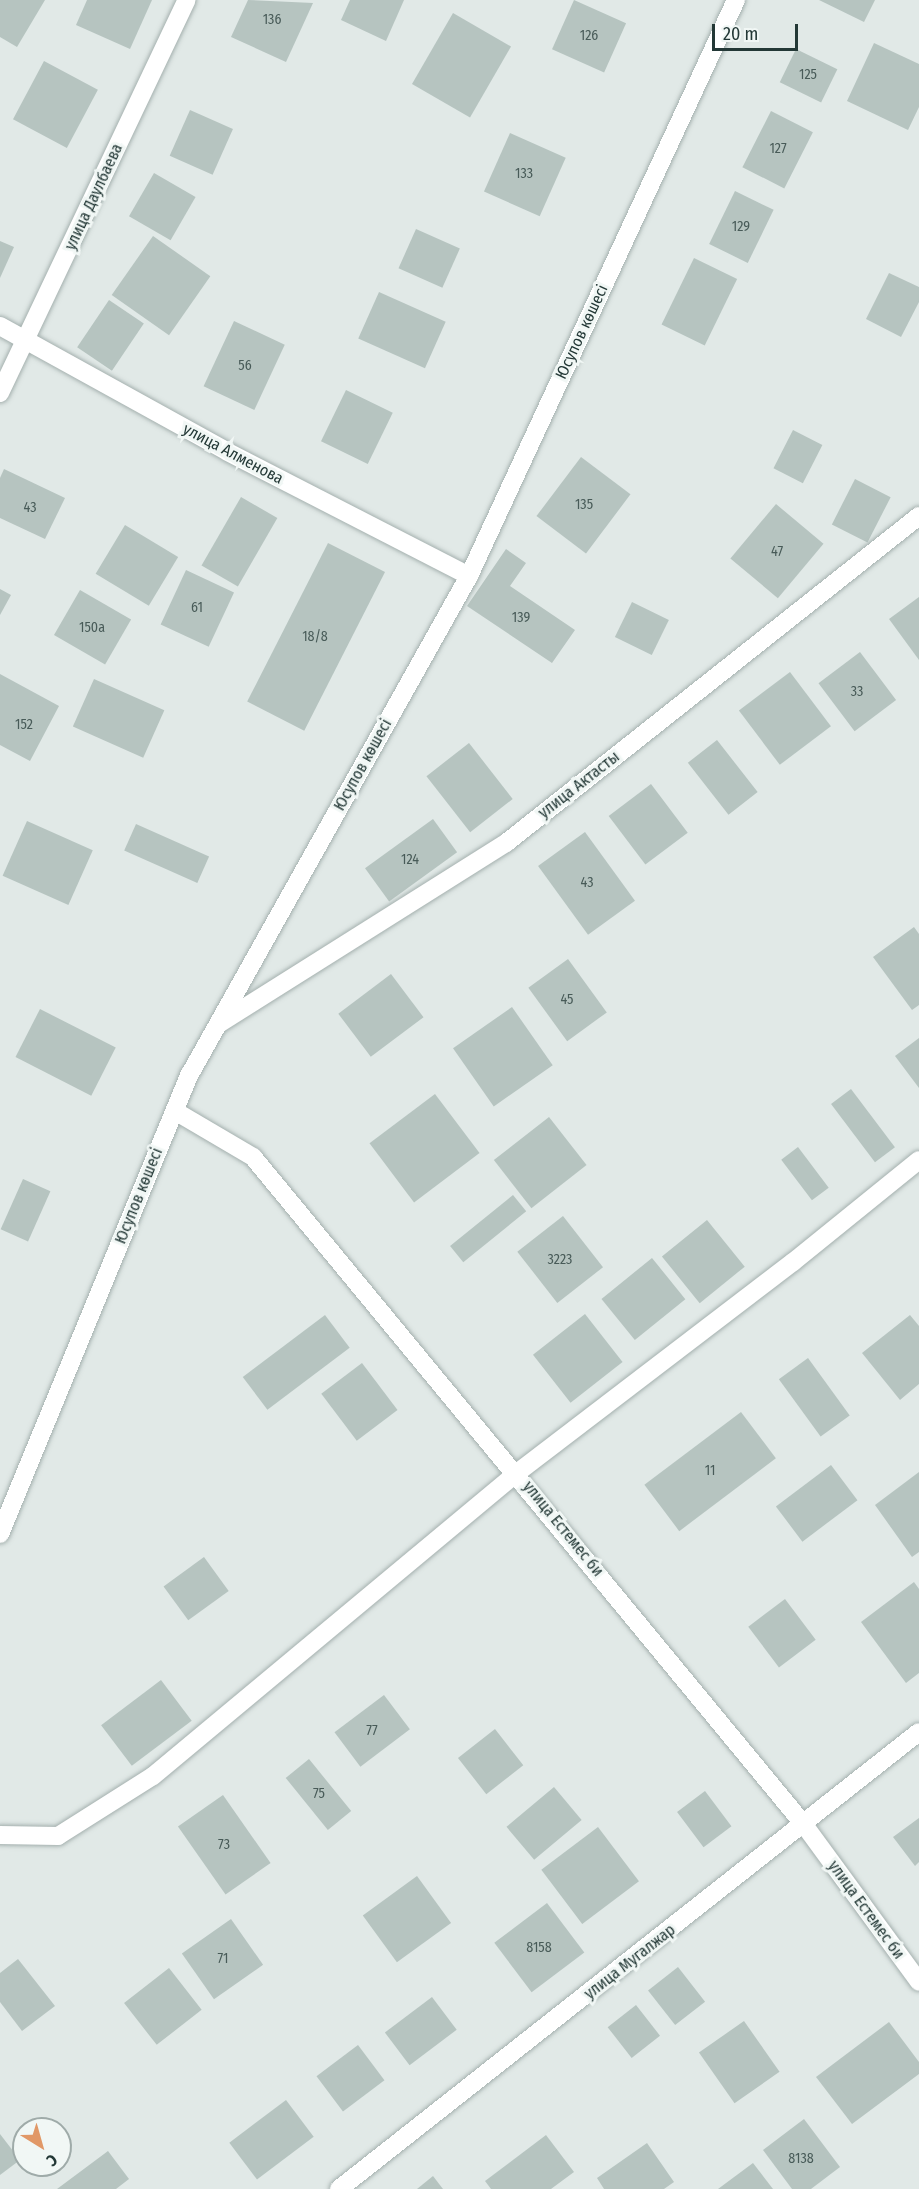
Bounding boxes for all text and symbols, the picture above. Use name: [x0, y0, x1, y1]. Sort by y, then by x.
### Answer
house number: 136: [263, 12, 281, 28]
scale bar: [715, 12, 800, 50]
text: 20 m: [723, 23, 758, 45]
house number: 126: [580, 28, 598, 44]
house number: 125: [799, 67, 817, 83]
street label: улица Даулбаева: [61, 141, 127, 253]
house number: 127: [769, 141, 787, 157]
house number: 133: [515, 166, 533, 182]
house number: 129: [732, 219, 750, 235]
street label: Юсупов көшесі: [552, 282, 612, 382]
house number: 56: [238, 358, 252, 374]
street label: улица Алменова: [180, 420, 286, 488]
house number: 135: [575, 497, 593, 513]
house number: 43: [24, 500, 36, 516]
house number: 47: [771, 544, 783, 560]
house number: 61: [191, 600, 203, 616]
house number: 139: [512, 610, 530, 626]
house number: 150а: [79, 620, 105, 636]
house number: 18/8: [302, 629, 328, 645]
house number: 33: [851, 684, 863, 700]
street label: Юсупов көшесі: [330, 716, 396, 814]
house number: 152: [15, 717, 33, 733]
street label: улица Актасты: [535, 747, 623, 823]
house number: 124: [401, 852, 419, 868]
house number: 43: [581, 875, 593, 891]
house number: 45: [560, 992, 574, 1008]
street label: Юсупов көшесі: [111, 1145, 167, 1247]
house number: 3223: [548, 1252, 572, 1268]
house number: 11: [705, 1463, 715, 1479]
street label: улица Естемес би: [519, 1477, 607, 1581]
house number: 77: [366, 1723, 378, 1739]
house number: 75: [313, 1786, 325, 1802]
house number: 73: [218, 1837, 230, 1853]
street label: улица Естемес би: [824, 1857, 908, 1963]
street label: улица Мугалжар: [581, 1920, 679, 2004]
house number: 8158: [526, 1940, 552, 1956]
house number: 71: [218, 1951, 228, 1967]
north arrow: [12, 2117, 72, 2177]
text: С: [43, 2150, 61, 2170]
house number: 8138: [788, 2151, 814, 2167]

